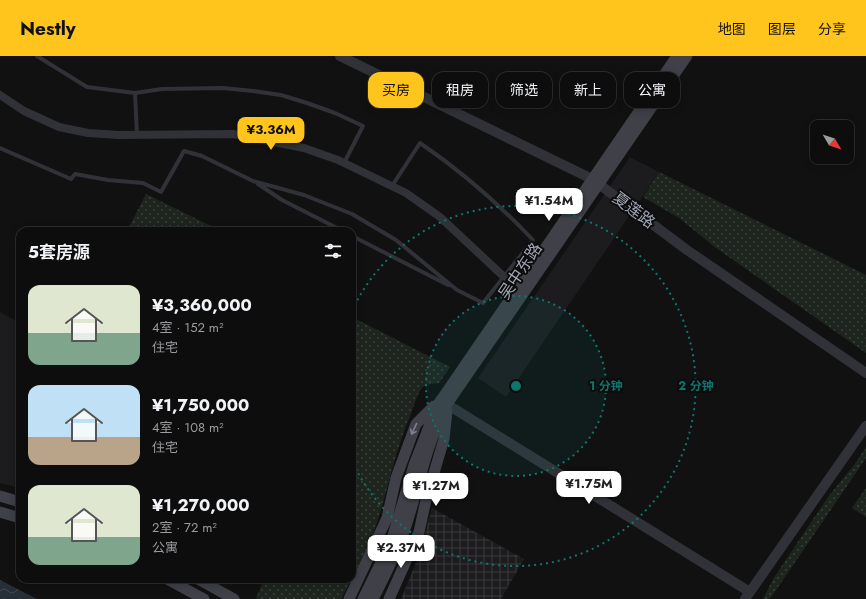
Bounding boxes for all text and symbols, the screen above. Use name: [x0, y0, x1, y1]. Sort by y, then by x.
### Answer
text: Nestly: [20, 15, 76, 42]
text: 地图: [718, 19, 746, 39]
text: 图层: [768, 19, 796, 39]
text: 分享: [818, 19, 846, 39]
chip: 买房: [368, 72, 424, 108]
chip: 租房: [432, 72, 488, 108]
chip: 筛选: [496, 72, 552, 108]
chip: 新上: [560, 72, 616, 108]
chip: 公寓: [624, 72, 680, 108]
pin: ¥3.36M: [238, 117, 304, 151]
text: ¥3.36M: [246, 120, 296, 139]
north arrow: [810, 120, 854, 164]
map controls: [810, 120, 854, 164]
street label: 夏莲路: [608, 186, 660, 234]
pin: ¥1.54M: [516, 188, 582, 222]
text: ¥1.54M: [525, 191, 573, 210]
street label: 吴中东路: [493, 238, 547, 304]
text: 5套房源: [28, 240, 90, 264]
icon: filters: [322, 240, 344, 262]
text: ¥3,360,000: [152, 293, 252, 317]
icon: home: [60, 301, 108, 349]
text: 4室 · 152 m²: [152, 318, 223, 337]
text: 住宅: [152, 338, 178, 357]
text: 1 分钟: [589, 377, 623, 395]
text: 2 分钟: [678, 377, 714, 395]
centre of rings: [509, 379, 523, 393]
text: ¥1,750,000: [152, 393, 249, 417]
icon: home: [60, 401, 108, 449]
text: 4室 · 108 m²: [152, 418, 224, 437]
one-way arrow: [410, 422, 417, 434]
text: 住宅: [152, 438, 178, 457]
pin: ¥1.75M: [556, 471, 622, 505]
pin: ¥1.27M: [403, 473, 469, 507]
text: ¥1.75M: [565, 474, 613, 493]
text: ¥1.27M: [412, 476, 460, 495]
text: ¥1,270,000: [152, 493, 249, 517]
icon: home: [60, 501, 108, 549]
text: 2室 · 72 m²: [152, 518, 217, 537]
pin: ¥2.37M: [368, 535, 434, 569]
text: 公寓: [152, 538, 178, 557]
text: ¥2.37M: [377, 538, 425, 557]

